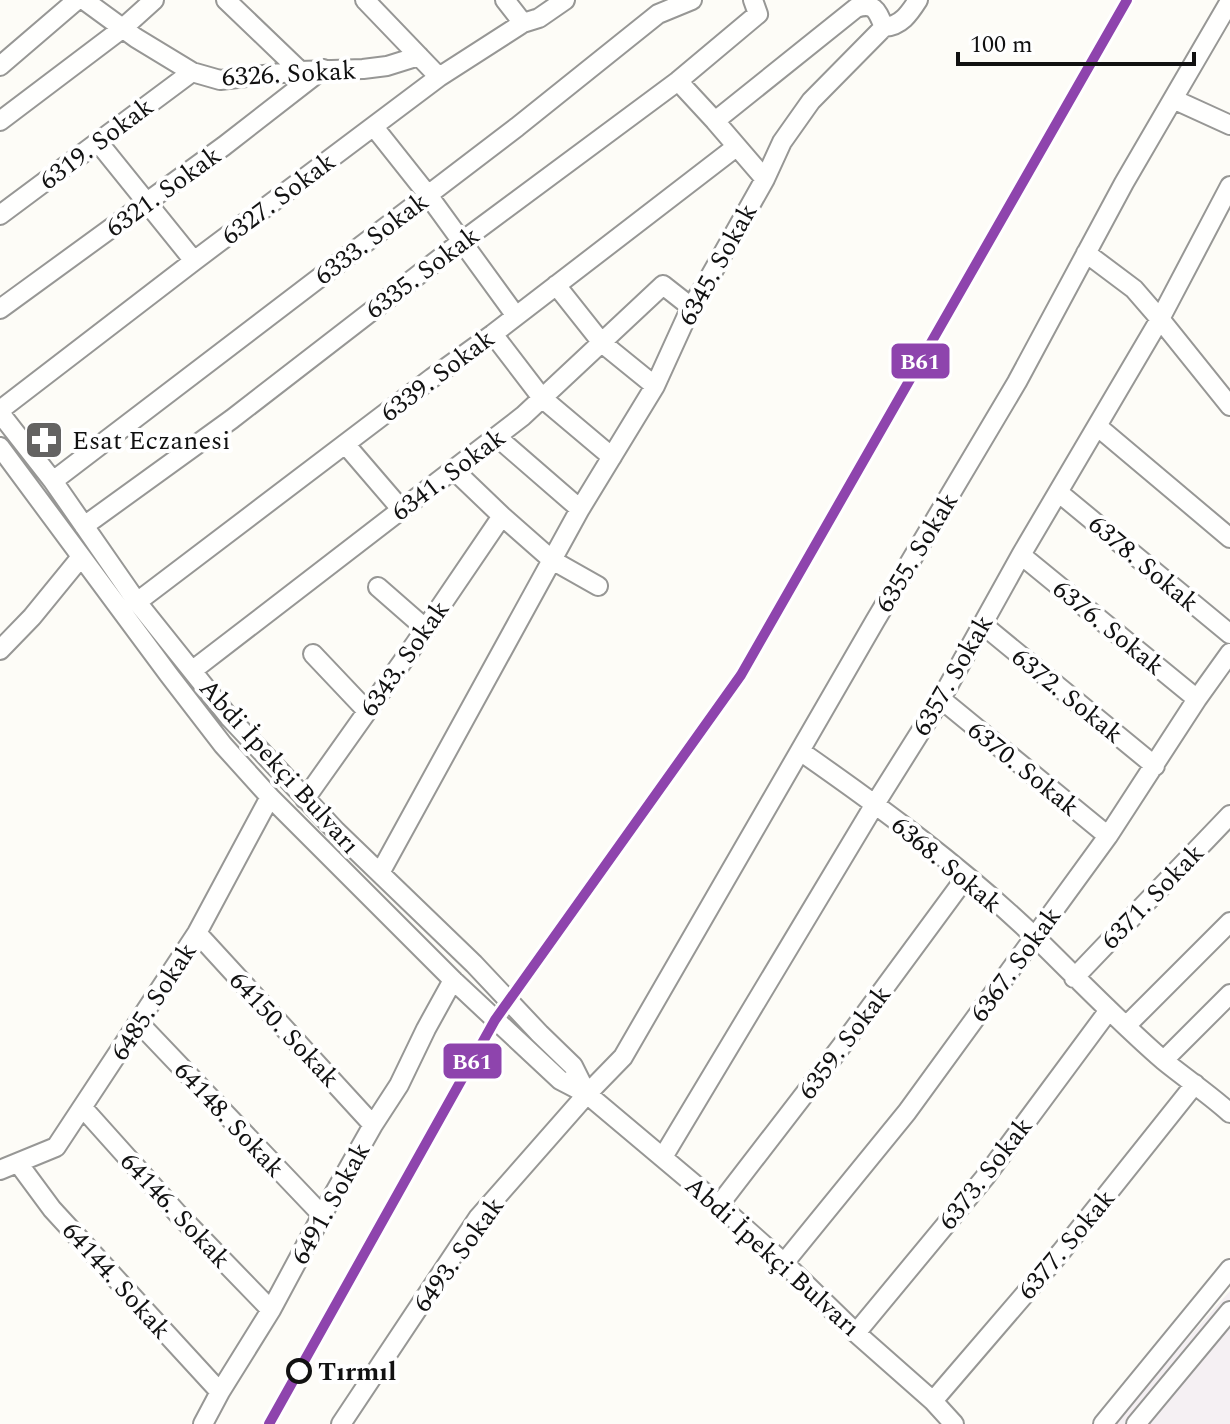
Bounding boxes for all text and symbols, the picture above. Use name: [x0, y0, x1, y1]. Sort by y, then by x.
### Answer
scale bar: [958, 16, 1194, 66]
text: 100 m: [970, 27, 1033, 63]
street label: 6326. Sokak: [221, 51, 357, 97]
street label: 6319. Sokak: [31, 87, 162, 200]
street label: 6321. Sokak: [97, 136, 230, 248]
street label: 6327. Sokak: [213, 142, 344, 255]
street label: 6333. Sokak: [306, 182, 437, 295]
street label: 6345. Sokak: [668, 196, 768, 333]
street label: 6335. Sokak: [357, 216, 488, 329]
street label: 6339. Sokak: [372, 319, 503, 432]
line badge: B61: [890, 342, 951, 380]
text: B61: [900, 346, 940, 379]
street label: 6341. Sokak: [383, 418, 514, 531]
pharmacy icon: Esat Eczanesi: [23, 419, 65, 461]
place label: Esat Eczanesi: [72, 421, 230, 461]
street label: 6355. Sokak: [865, 485, 969, 620]
street label: 6378. Sokak: [1079, 505, 1208, 622]
street label: 6376. Sokak: [1043, 570, 1173, 686]
street label: 6343. Sokak: [350, 592, 460, 725]
street label: 6357. Sokak: [902, 607, 1004, 744]
street label: 6372. Sokak: [1002, 638, 1132, 754]
street label: Abdi İpekçi Bulvarı: [189, 670, 369, 863]
street label: 6370. Sokak: [958, 711, 1088, 827]
street label: 6368. Sokak: [882, 806, 1011, 923]
street label: 6371. Sokak: [1092, 834, 1214, 959]
street label: 6367. Sokak: [960, 898, 1072, 1031]
street label: 6485. Sokak: [100, 934, 207, 1069]
street label: 64150. Sokak: [219, 962, 349, 1097]
street label: 6359. Sokak: [788, 977, 901, 1108]
line badge: B61: [442, 1042, 503, 1080]
text: B61: [452, 1046, 492, 1079]
street label: 64148. Sokak: [164, 1052, 294, 1187]
street label: 6373. Sokak: [929, 1108, 1043, 1239]
street label: 6491. Sokak: [281, 1135, 381, 1272]
street label: 64146. Sokak: [110, 1143, 240, 1278]
street label: Abdi İpekçi Bulvarı: [676, 1167, 869, 1347]
street label: 6377. Sokak: [1008, 1180, 1125, 1309]
street label: 6493. Sokak: [403, 1188, 515, 1321]
street label: 64144. Sokak: [52, 1212, 180, 1349]
place label: Tırmıl: [318, 1352, 396, 1392]
marker: Tırmıl: [287, 1359, 311, 1383]

